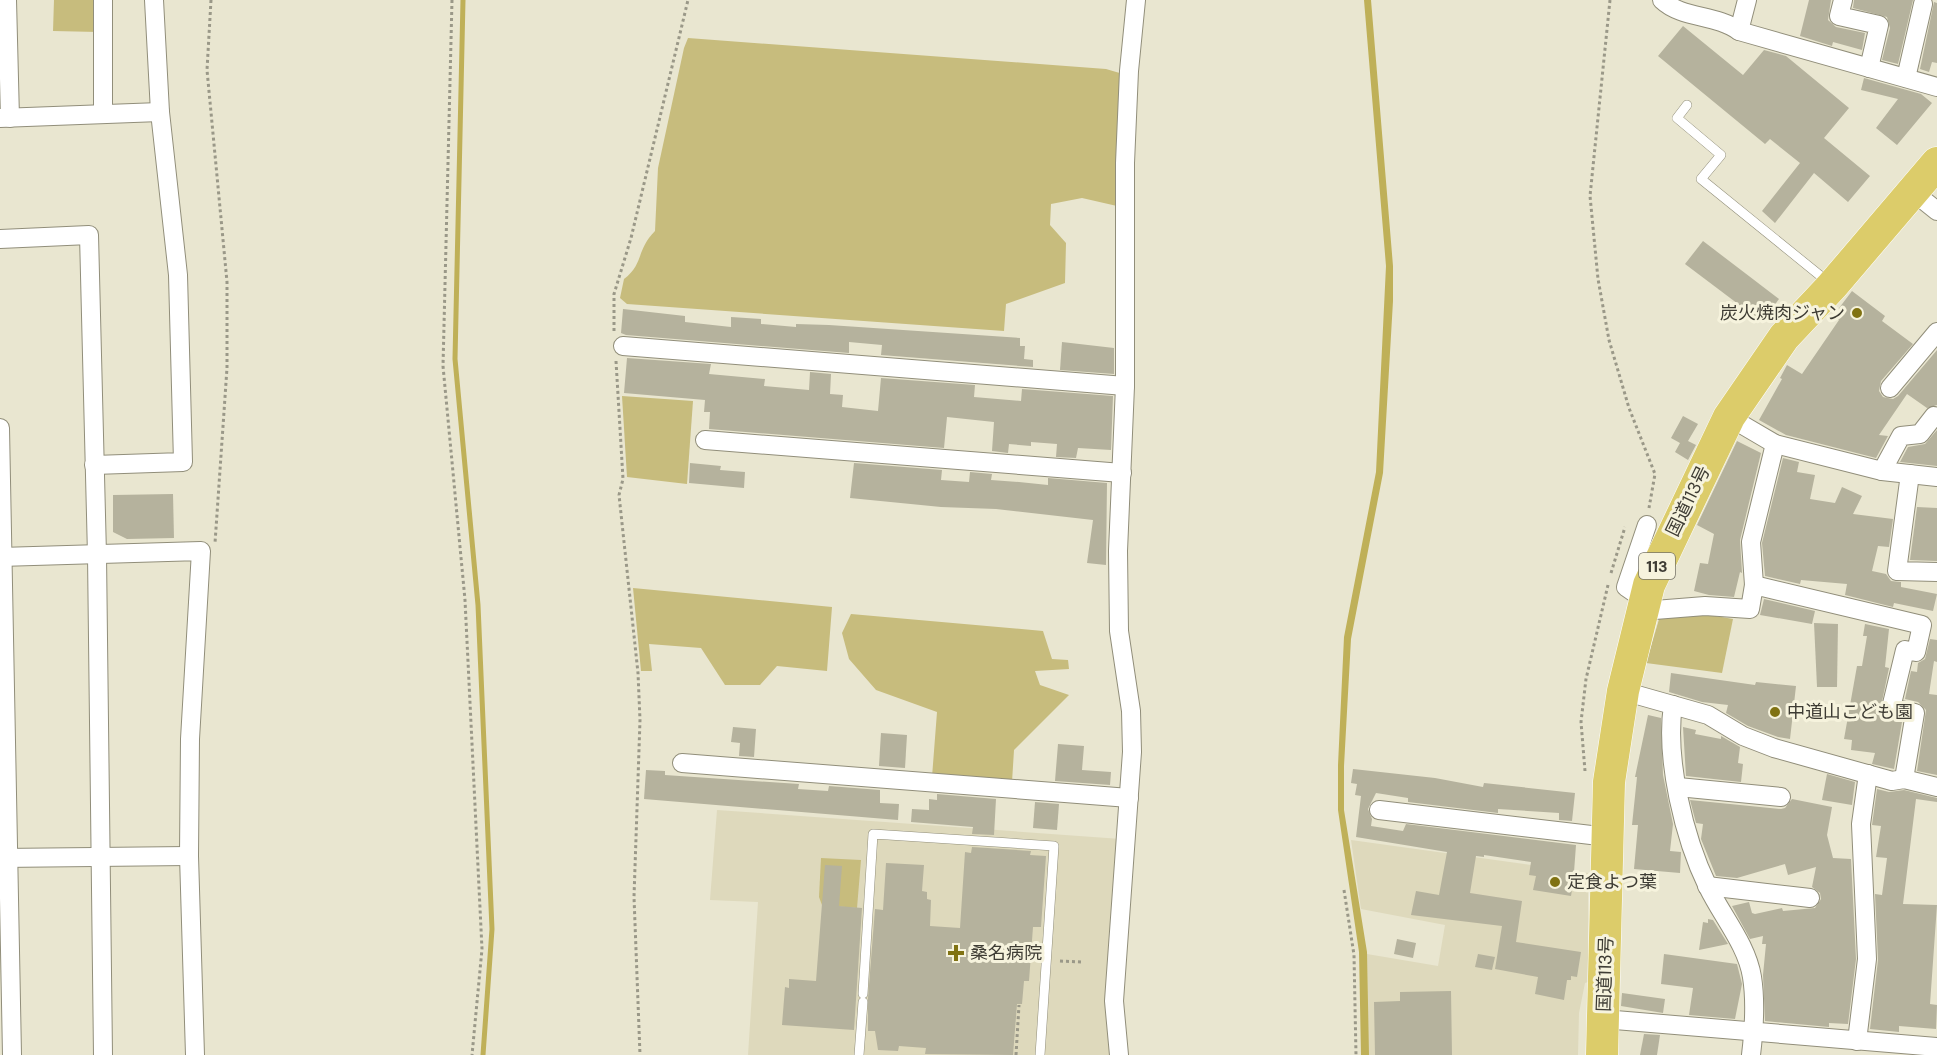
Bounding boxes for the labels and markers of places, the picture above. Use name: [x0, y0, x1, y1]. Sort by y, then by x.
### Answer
place label: 炭火焼肉ジャン: [1720, 301, 1845, 325]
marker: 炭火焼肉ジャン: [1850, 306, 1864, 320]
place label: 中道山こども園: [1787, 700, 1913, 724]
marker: 中道山こども園: [1768, 705, 1782, 719]
place label: 定食よつ葉: [1567, 870, 1657, 894]
marker: 定食よつ葉: [1548, 875, 1562, 889]
place label: 桑名病院: [970, 941, 1042, 965]
marker: 桑名病院: [947, 944, 965, 962]

